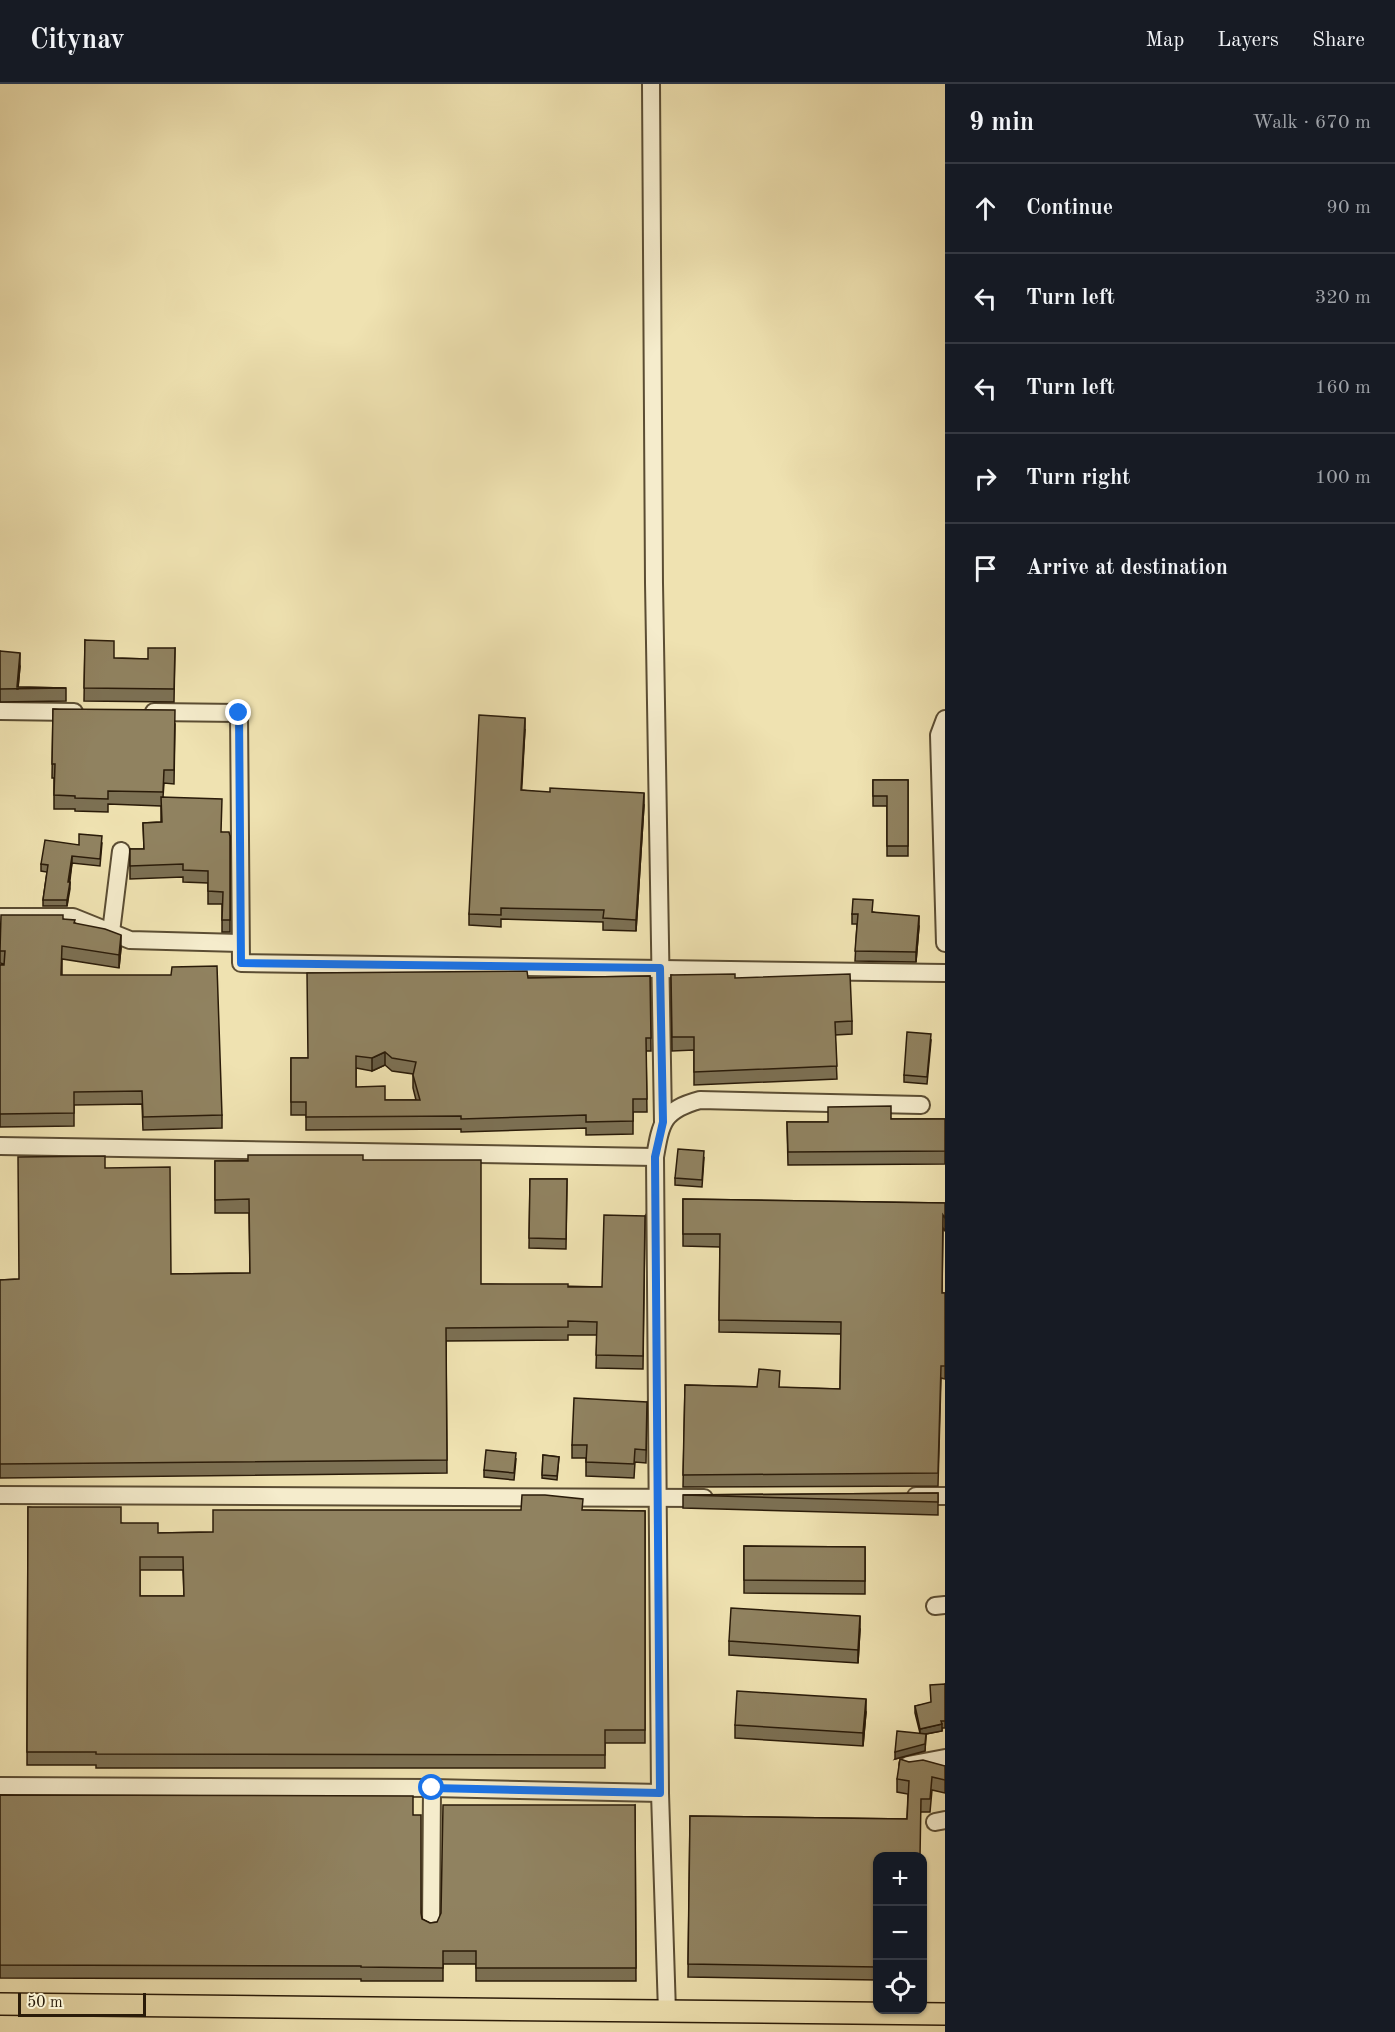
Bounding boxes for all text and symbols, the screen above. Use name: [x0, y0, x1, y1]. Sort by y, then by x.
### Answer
text: Citynav: [30, 27, 125, 55]
text: Map: [1145, 30, 1184, 51]
text: Layers: [1217, 30, 1279, 51]
text: Share: [1312, 30, 1365, 51]
text: 9 min: [969, 110, 1034, 136]
text: Walk · 670 m: [1252, 113, 1371, 133]
icon: ahead: [969, 192, 1002, 225]
text: Continue: [1026, 197, 1113, 219]
text: 90 m: [1326, 198, 1371, 218]
icon: left: [969, 282, 1002, 315]
text: Turn left: [1026, 287, 1115, 309]
text: 320 m: [1315, 288, 1371, 308]
icon: left: [969, 372, 1002, 405]
text: Turn left: [1026, 377, 1115, 399]
text: 160 m: [1315, 378, 1371, 398]
icon: right: [969, 462, 1002, 495]
text: Turn right: [1026, 467, 1130, 489]
text: 100 m: [1315, 468, 1371, 488]
icon: arrive: [969, 552, 1002, 585]
text: Arrive at destination: [1026, 557, 1228, 579]
route end: [225, 699, 251, 725]
route start: [418, 1774, 444, 1800]
map controls: [873, 1852, 927, 2014]
button: +: [873, 1852, 927, 1906]
button: −: [873, 1906, 927, 1960]
button: locate: [873, 1960, 927, 2014]
scale bar: [18, 1990, 146, 2018]
text: 50 m: [27, 1995, 63, 2011]

